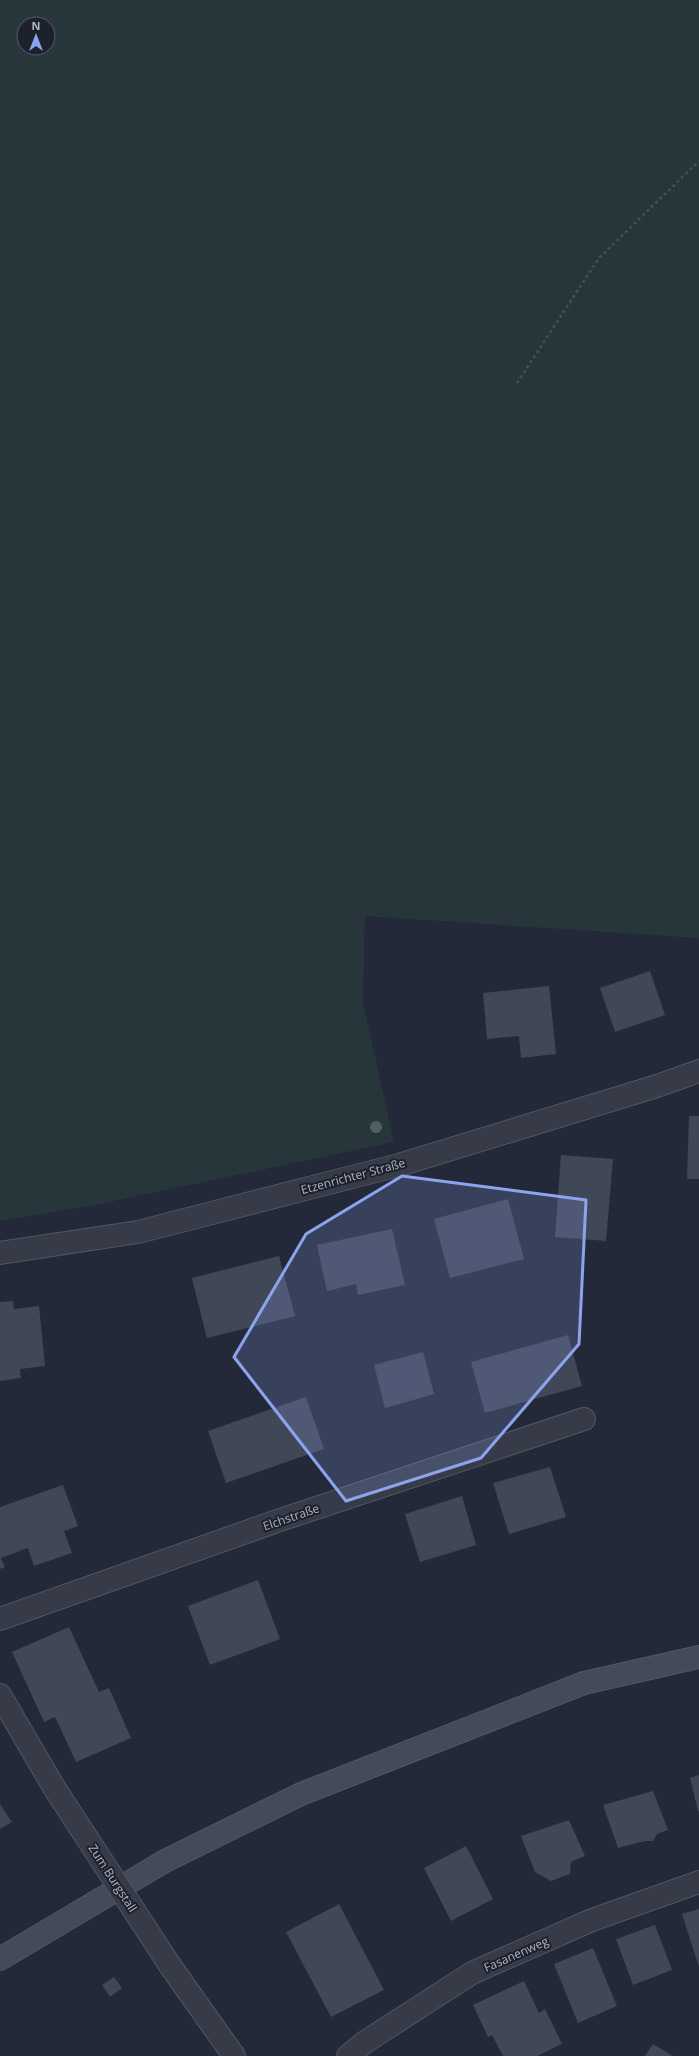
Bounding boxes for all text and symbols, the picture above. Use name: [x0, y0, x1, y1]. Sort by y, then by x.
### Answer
north arrow: [16, 16, 56, 56]
text: N: [32, 18, 40, 33]
street label: Etzenrichter Straße: [299, 1154, 407, 1198]
street label: Elchstraße: [261, 1499, 322, 1535]
street label: Zum Burgstall: [85, 1841, 141, 1915]
street label: Fasanenweg: [481, 1932, 552, 1976]

